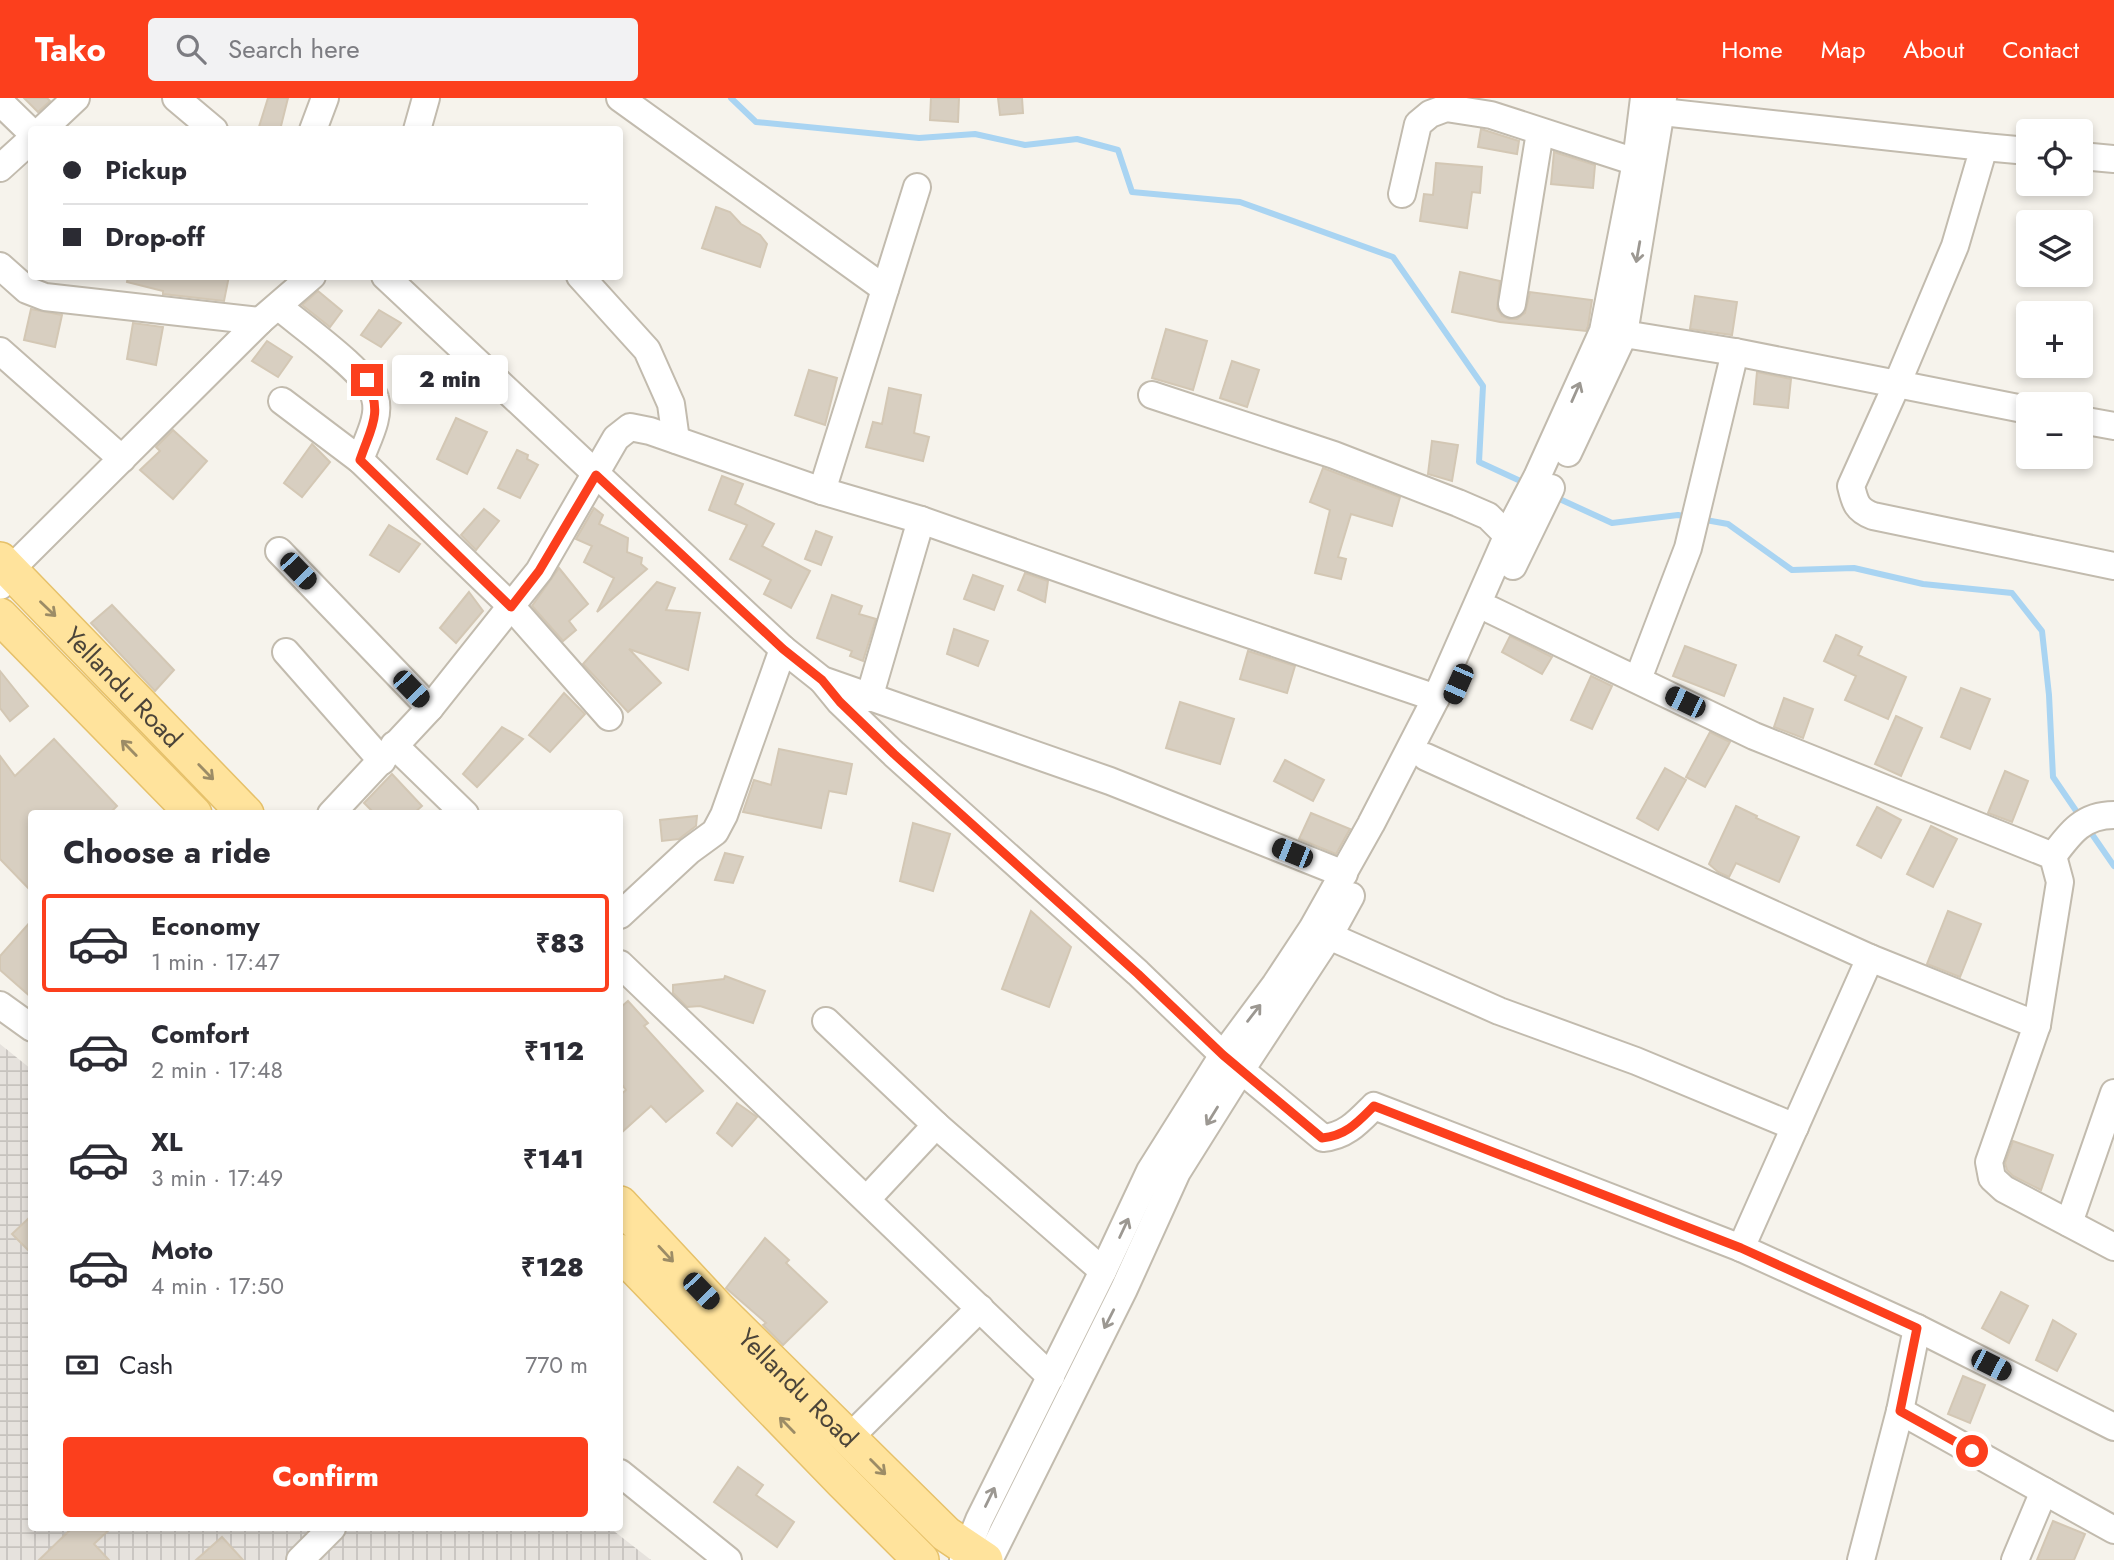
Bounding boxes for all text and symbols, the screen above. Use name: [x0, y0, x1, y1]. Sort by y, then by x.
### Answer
search box: [148, 18, 638, 81]
text: Tako: [35, 26, 106, 73]
icon: search: [172, 30, 210, 68]
text: Search here: [228, 30, 360, 68]
text: Home: [1721, 32, 1783, 67]
text: Map: [1821, 32, 1865, 67]
text: About: [1903, 32, 1964, 67]
text: Contact: [2002, 32, 2079, 67]
map controls: [2016, 119, 2093, 469]
button: locate: [2016, 119, 2093, 196]
text: Pickup: [105, 151, 187, 189]
button: layers: [2016, 210, 2093, 287]
text: Drop-off: [105, 218, 205, 256]
one-way arrow: [1631, 240, 1644, 263]
button: +: [2016, 301, 2093, 378]
callout: 2 min: [392, 356, 507, 404]
text: 2 min: [419, 362, 481, 396]
route end: [351, 364, 383, 396]
one-way arrow: [1570, 382, 1583, 403]
button: −: [2016, 392, 2093, 469]
car: [276, 549, 321, 593]
one-way arrow: [39, 600, 56, 617]
street label: Yellandu Road: [55, 618, 191, 756]
car: [1440, 661, 1477, 707]
car: [389, 667, 434, 711]
car: [1662, 683, 1709, 721]
one-way arrow: [121, 739, 138, 756]
one-way arrow: [198, 763, 215, 780]
text: Choose a ride: [63, 829, 271, 875]
car: [1269, 835, 1316, 871]
text: Economy: [151, 907, 260, 945]
icon: car: [67, 912, 130, 975]
text: ₹83: [535, 924, 584, 962]
text: 1 min · 17:47: [151, 945, 280, 979]
one-way arrow: [1246, 1004, 1261, 1022]
text: Comfort: [151, 1015, 249, 1053]
icon: car: [67, 1020, 130, 1083]
text: ₹112: [524, 1032, 584, 1070]
text: 2 min · 17:48: [151, 1053, 283, 1087]
one-way arrow: [1204, 1106, 1218, 1126]
text: XL: [151, 1123, 183, 1161]
icon: car: [67, 1128, 130, 1191]
text: ₹141: [523, 1140, 584, 1178]
text: 3 min · 17:49: [151, 1161, 283, 1195]
one-way arrow: [1118, 1218, 1131, 1239]
text: Moto: [151, 1231, 213, 1269]
icon: car: [67, 1236, 130, 1299]
one-way arrow: [658, 1245, 675, 1262]
text: ₹128: [521, 1248, 584, 1286]
text: 4 min · 17:50: [151, 1269, 284, 1303]
car: [679, 1269, 724, 1313]
one-way arrow: [1102, 1308, 1116, 1329]
street label: Yellandu Road: [729, 1320, 867, 1456]
icon: cash: [63, 1346, 101, 1384]
text: Cash: [119, 1346, 173, 1384]
car: [1968, 1346, 2015, 1384]
text: 770 m: [525, 1348, 588, 1382]
one-way arrow: [778, 1417, 795, 1434]
route start: [1956, 1435, 1988, 1467]
button: Confirm: [63, 1437, 588, 1517]
one-way arrow: [870, 1458, 887, 1475]
one-way arrow: [984, 1487, 997, 1508]

